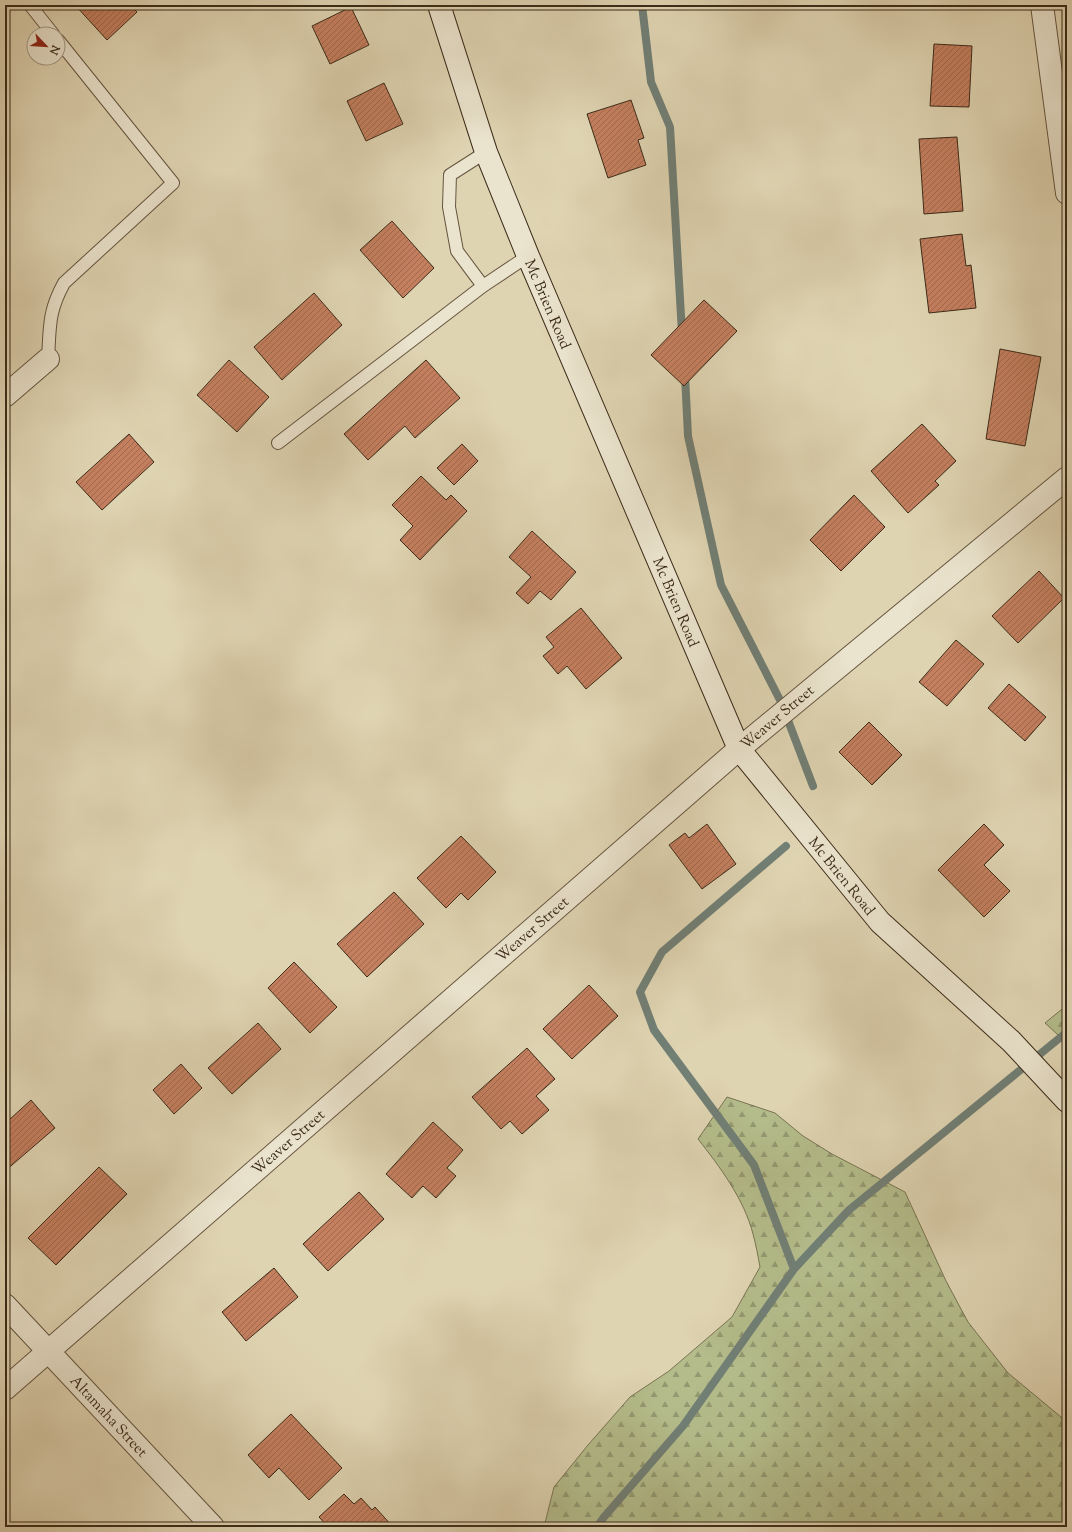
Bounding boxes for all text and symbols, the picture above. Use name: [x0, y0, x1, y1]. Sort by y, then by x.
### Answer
north arrow: [26, 26, 66, 66]
text: N: [45, 42, 64, 57]
street label: Mc Brien Road: [518, 256, 575, 353]
street label: Mc Brien Road: [646, 554, 703, 651]
street label: Weaver Street: [736, 681, 820, 755]
street label: Mc Brien Road: [803, 833, 879, 921]
street label: Weaver Street: [492, 892, 574, 968]
street label: Weaver Street: [248, 1105, 330, 1181]
street label: Altamaha Street: [64, 1371, 151, 1463]

